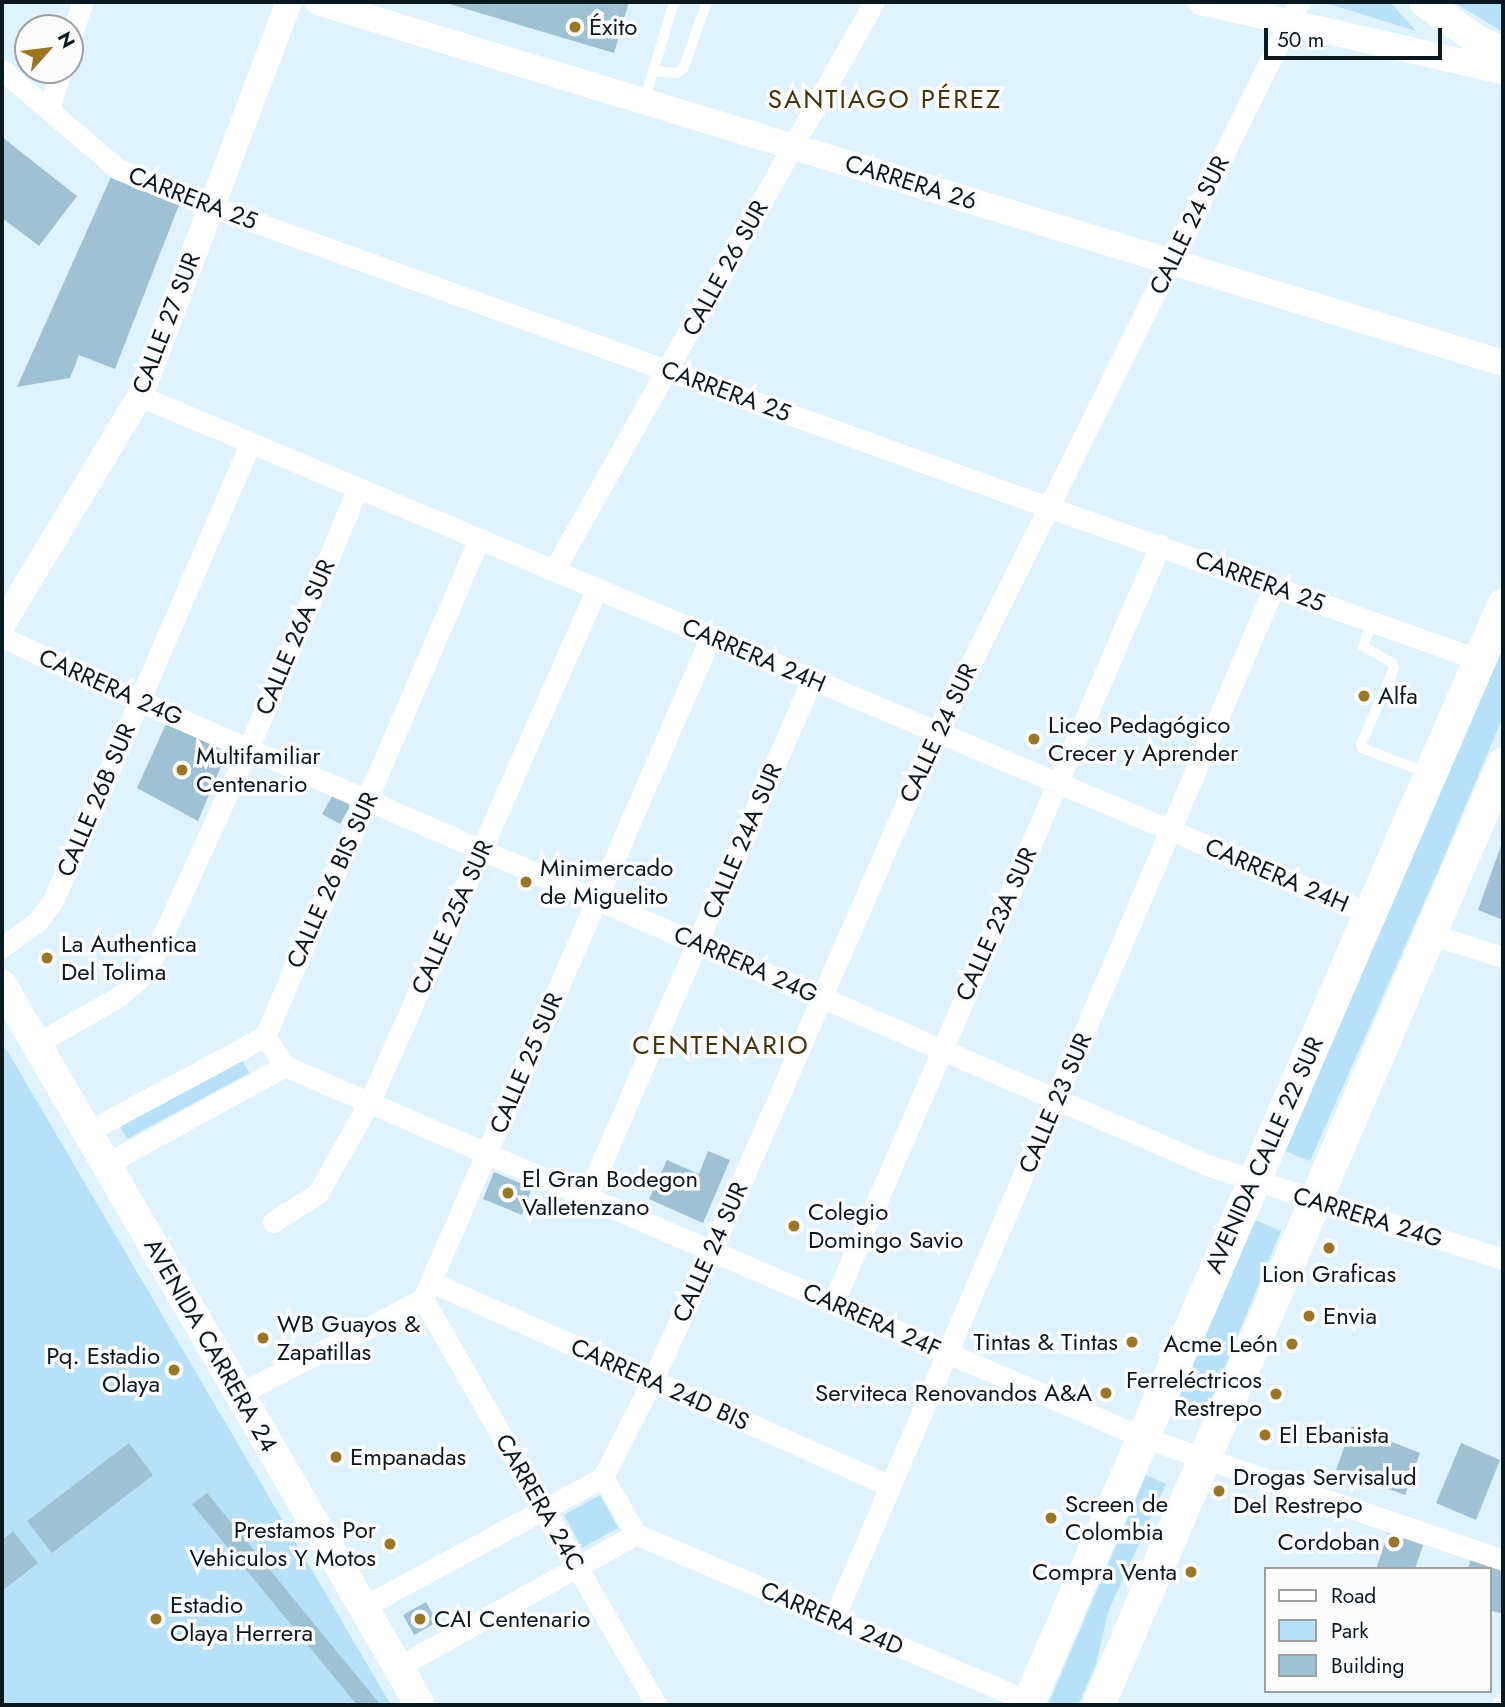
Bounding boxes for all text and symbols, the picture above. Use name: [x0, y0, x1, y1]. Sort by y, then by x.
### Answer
place label: Éxito: [589, 13, 637, 41]
north arrow: [14, 14, 84, 84]
scale bar: [1267, 14, 1446, 58]
marker: Éxito: [567, 19, 583, 35]
text: 50 m: [1277, 25, 1324, 55]
text: N: [51, 27, 82, 53]
district label: SANTIAGO PÉREZ: [770, 84, 1000, 116]
street label: CARRERA 26: [842, 148, 980, 216]
street label: CALLE 24 SUR: [1143, 151, 1235, 299]
street label: CARRERA 25: [125, 160, 261, 236]
street label: CALLE 26 SUR: [676, 195, 774, 341]
street label: CALLE 27 SUR: [126, 248, 206, 398]
street label: CARRERA 25: [657, 354, 795, 428]
street label: CARRERA 25: [1191, 544, 1329, 618]
street label: CALLE 26A SUR: [249, 555, 341, 719]
street label: CARRERA 24H: [678, 612, 830, 698]
street label: CARRERA 24G: [34, 642, 188, 732]
street label: CALLE 24 SUR: [893, 659, 983, 807]
place label: Alfa: [1378, 682, 1418, 710]
marker: Alfa: [1356, 688, 1372, 704]
place label: Liceo Pedagógico Crecer y Aprender: [1048, 711, 1238, 767]
street label: CALLE 26B SUR: [51, 719, 141, 881]
marker: Liceo Pedagógico Crecer y Aprender: [1026, 731, 1042, 747]
place label: Multifamiliar Centenario: [196, 742, 320, 798]
street label: CALLE 24A SUR: [696, 759, 788, 923]
marker: Multifamiliar Centenario: [174, 762, 190, 778]
street label: CALLE 26 BIS SUR: [280, 787, 384, 973]
street label: CARRERA 24H: [1201, 832, 1353, 918]
street label: CALLE 25A SUR: [405, 835, 499, 999]
street label: CALLE 23A SUR: [949, 843, 1043, 1005]
place label: Minimercado de Miguelito: [540, 854, 673, 910]
marker: Minimercado de Miguelito: [518, 874, 534, 890]
street label: CARRERA 24G: [669, 919, 823, 1009]
place label: La Authentica Del Tolima: [61, 930, 197, 986]
marker: La Authentica Del Tolima: [39, 950, 55, 966]
street label: CALLE 25 SUR: [483, 988, 569, 1138]
street label: CALLE 23 SUR: [1013, 1029, 1097, 1177]
district label: CENTENARIO: [634, 1030, 808, 1062]
street label: AVENIDA CALLE 22 SUR: [1199, 1032, 1329, 1278]
place label: El Gran Bodegon Valletenzano: [522, 1165, 698, 1221]
street label: CALLE 24 SUR: [666, 1177, 754, 1327]
street label: CARRERA 24G: [1290, 1181, 1446, 1253]
marker: El Gran Bodegon Valletenzano: [500, 1185, 516, 1201]
place label: Colegio Domingo Savio: [808, 1198, 963, 1254]
marker: Colegio Domingo Savio: [786, 1218, 802, 1234]
street label: AVENIDA CARRERA 24: [138, 1233, 284, 1457]
marker: Lion Graficas: [1321, 1240, 1337, 1256]
place label: Lion Graficas: [1262, 1260, 1396, 1288]
street label: CARRERA 24F: [798, 1277, 946, 1363]
place label: Envia: [1323, 1302, 1377, 1330]
marker: Envia: [1301, 1308, 1317, 1324]
place label: WB Guayos & Zapatillas: [277, 1310, 420, 1366]
place label: Tintas & Tintas: [973, 1328, 1118, 1356]
marker: WB Guayos & Zapatillas: [255, 1330, 271, 1346]
place label: Acme León: [1164, 1330, 1278, 1358]
street label: CARRERA 24D BIS: [566, 1332, 754, 1436]
marker: Tintas & Tintas: [1124, 1334, 1140, 1350]
marker: Acme León: [1284, 1336, 1300, 1352]
place label: Pq. Estadio Olaya: [46, 1342, 160, 1398]
marker: Pq. Estadio Olaya: [166, 1362, 182, 1378]
place label: Ferreléctricos Restrepo: [1126, 1366, 1262, 1422]
place label: Serviteca Renovandos A&A: [815, 1379, 1092, 1407]
marker: Serviteca Renovandos A&A: [1098, 1385, 1114, 1401]
marker: Ferreléctricos Restrepo: [1268, 1386, 1284, 1402]
place label: El Ebanista: [1279, 1421, 1389, 1449]
marker: El Ebanista: [1257, 1427, 1273, 1443]
street label: CARRERA 24C: [489, 1429, 591, 1575]
place label: Empanadas: [350, 1443, 466, 1471]
marker: Empanadas: [328, 1449, 344, 1465]
place label: Drogas Servisalud Del Restrepo: [1233, 1463, 1417, 1519]
marker: Drogas Servisalud Del Restrepo: [1211, 1483, 1227, 1499]
place label: Screen de Colombia: [1065, 1490, 1168, 1546]
marker: Screen de Colombia: [1043, 1510, 1059, 1526]
place label: Prestamos Por Vehiculos Y Motos: [190, 1516, 376, 1572]
place label: Cordoban: [1278, 1528, 1380, 1556]
marker: Cordoban: [1386, 1534, 1402, 1550]
marker: Prestamos Por Vehiculos Y Motos: [382, 1536, 398, 1552]
place label: Compra Venta: [1032, 1558, 1177, 1586]
marker: Compra Venta: [1183, 1564, 1199, 1580]
legend: [1264, 1567, 1491, 1693]
street label: CARRERA 24D: [756, 1575, 908, 1661]
text: Road: [1331, 1581, 1376, 1611]
place label: Estadio Olaya Herrera: [170, 1591, 313, 1647]
place label: CAI Centenario: [434, 1605, 590, 1633]
marker: Estadio Olaya Herrera: [148, 1611, 164, 1627]
marker: CAI Centenario: [412, 1611, 428, 1627]
text: Park: [1331, 1616, 1368, 1646]
text: Building: [1331, 1651, 1404, 1681]

